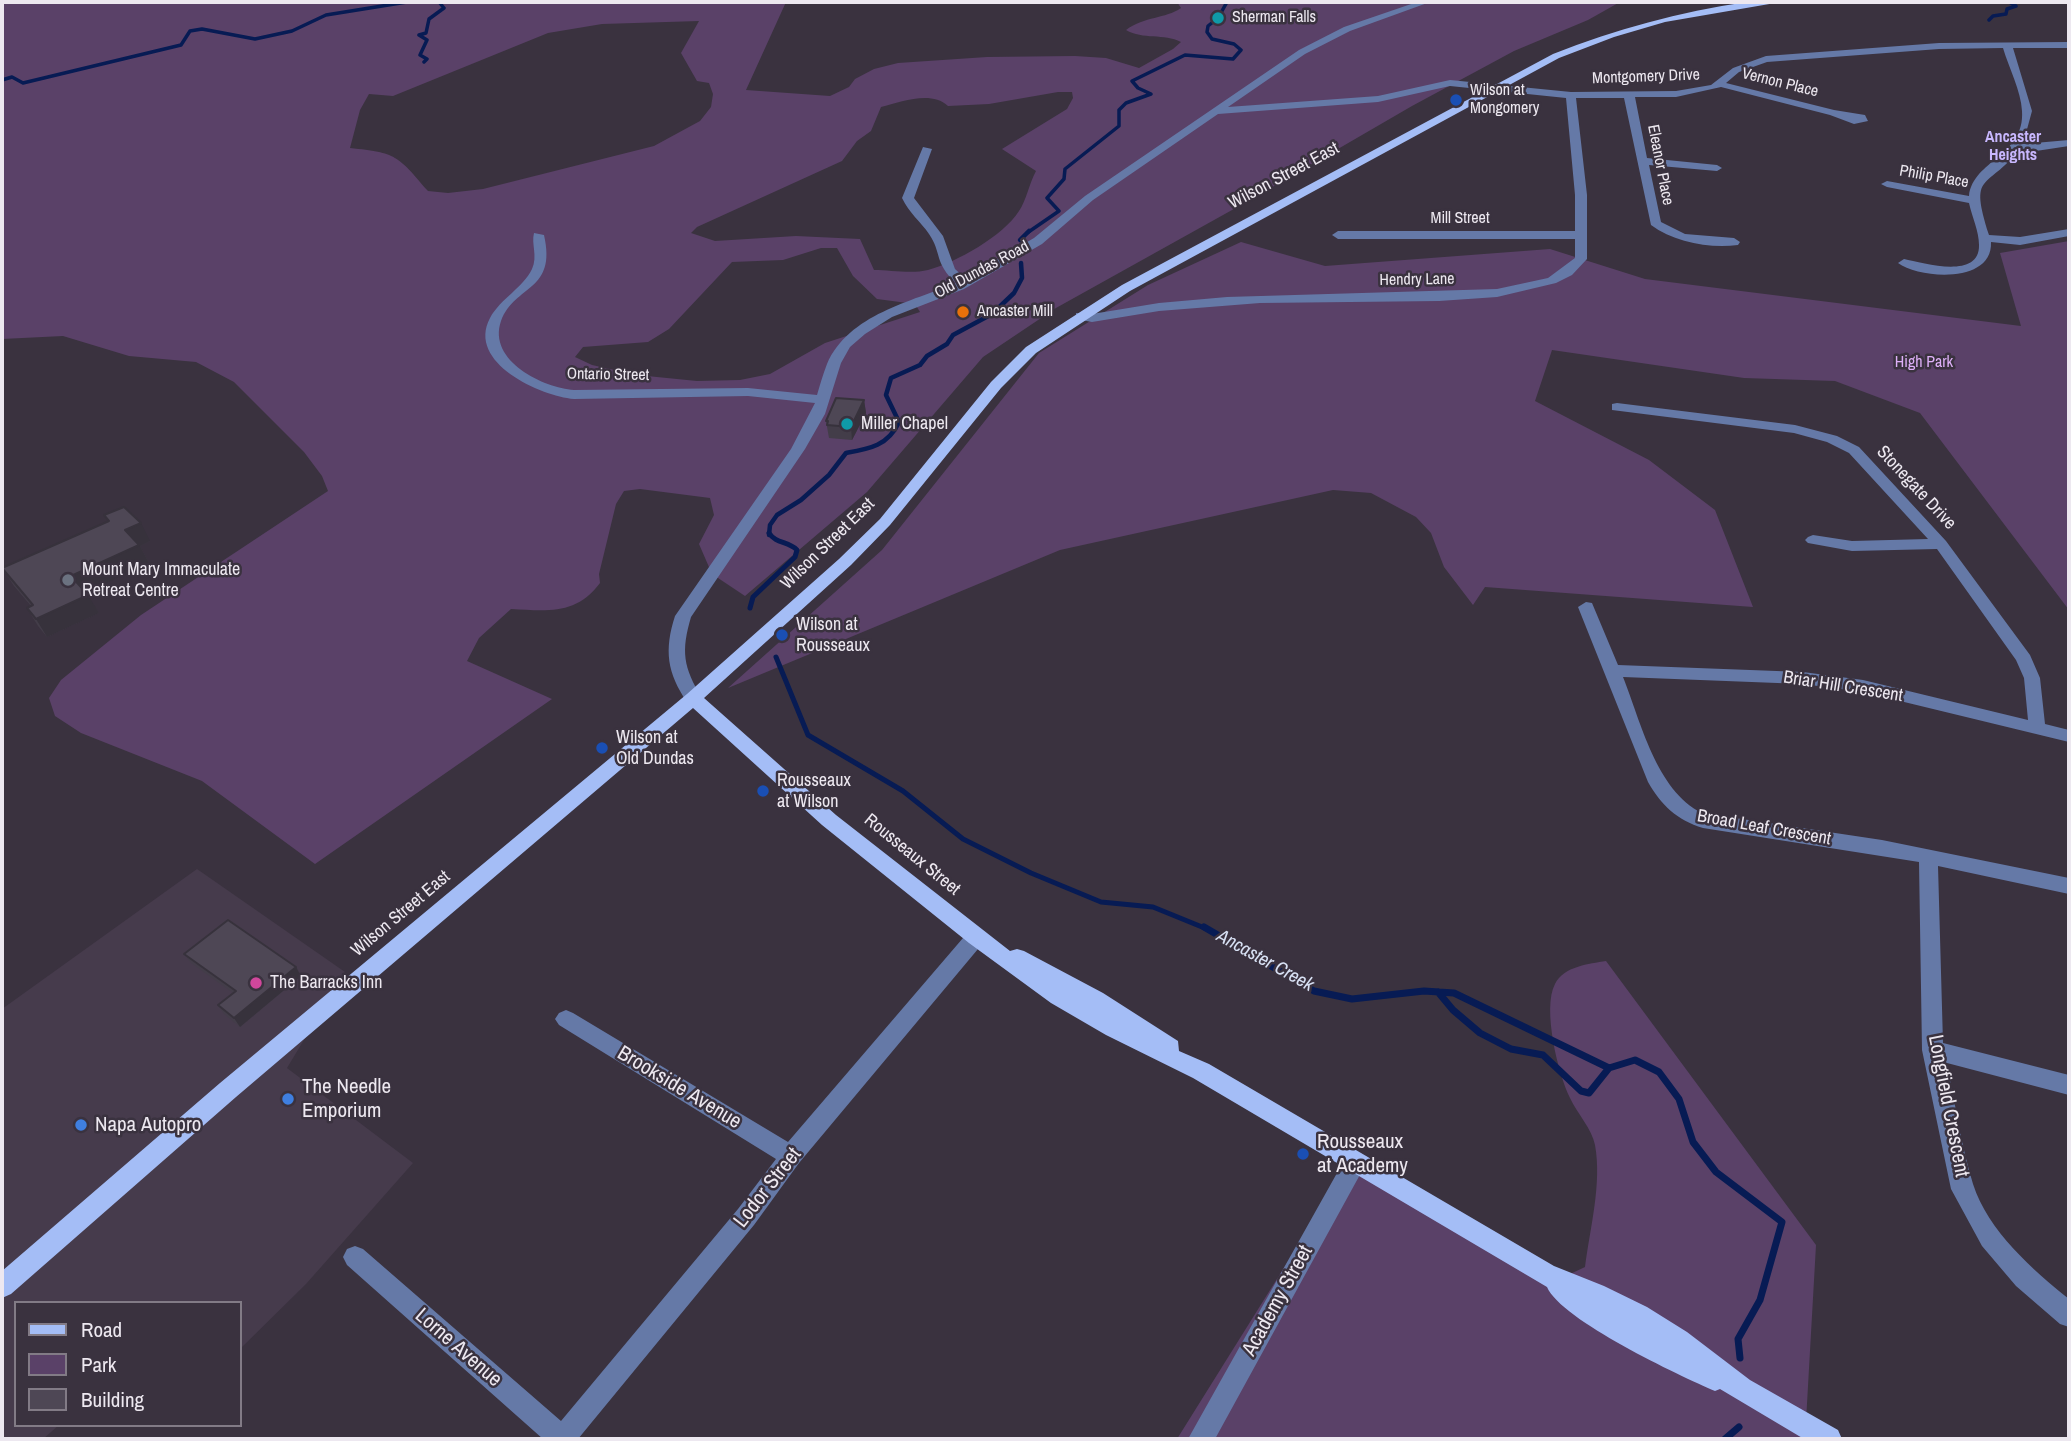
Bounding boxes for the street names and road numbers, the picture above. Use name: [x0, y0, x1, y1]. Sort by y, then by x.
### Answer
street label: Vernon Place: [1740, 64, 1820, 102]
street label: Montgomery Drive: [1592, 66, 1700, 88]
street label: Eleanor Place: [1643, 123, 1677, 207]
street label: Wilson Street East: [1225, 138, 1343, 214]
street label: Philip Place: [1898, 161, 1970, 193]
street label: Mill Street: [1430, 209, 1490, 229]
street label: Old Dundas Road: [931, 237, 1033, 303]
street label: Hendry Lane: [1379, 270, 1455, 290]
street label: Ontario Street: [567, 365, 649, 385]
street label: Stonegate Drive: [1872, 442, 1960, 534]
street label: Wilson Street East: [777, 494, 879, 594]
street label: Briar Hill Crescent: [1782, 667, 1904, 707]
street label: Broad Leaf Crescent: [1695, 806, 1833, 850]
street label: Rousseaux Street: [860, 810, 964, 900]
street label: Wilson Street East: [347, 866, 455, 962]
street label: Longfield Crescent: [1922, 1033, 1974, 1179]
street label: Brookside Avenue: [612, 1041, 746, 1135]
street label: Lodor Street: [729, 1143, 807, 1233]
street label: Academy Street: [1237, 1241, 1319, 1361]
street label: Lorne Avenue: [409, 1303, 507, 1393]

